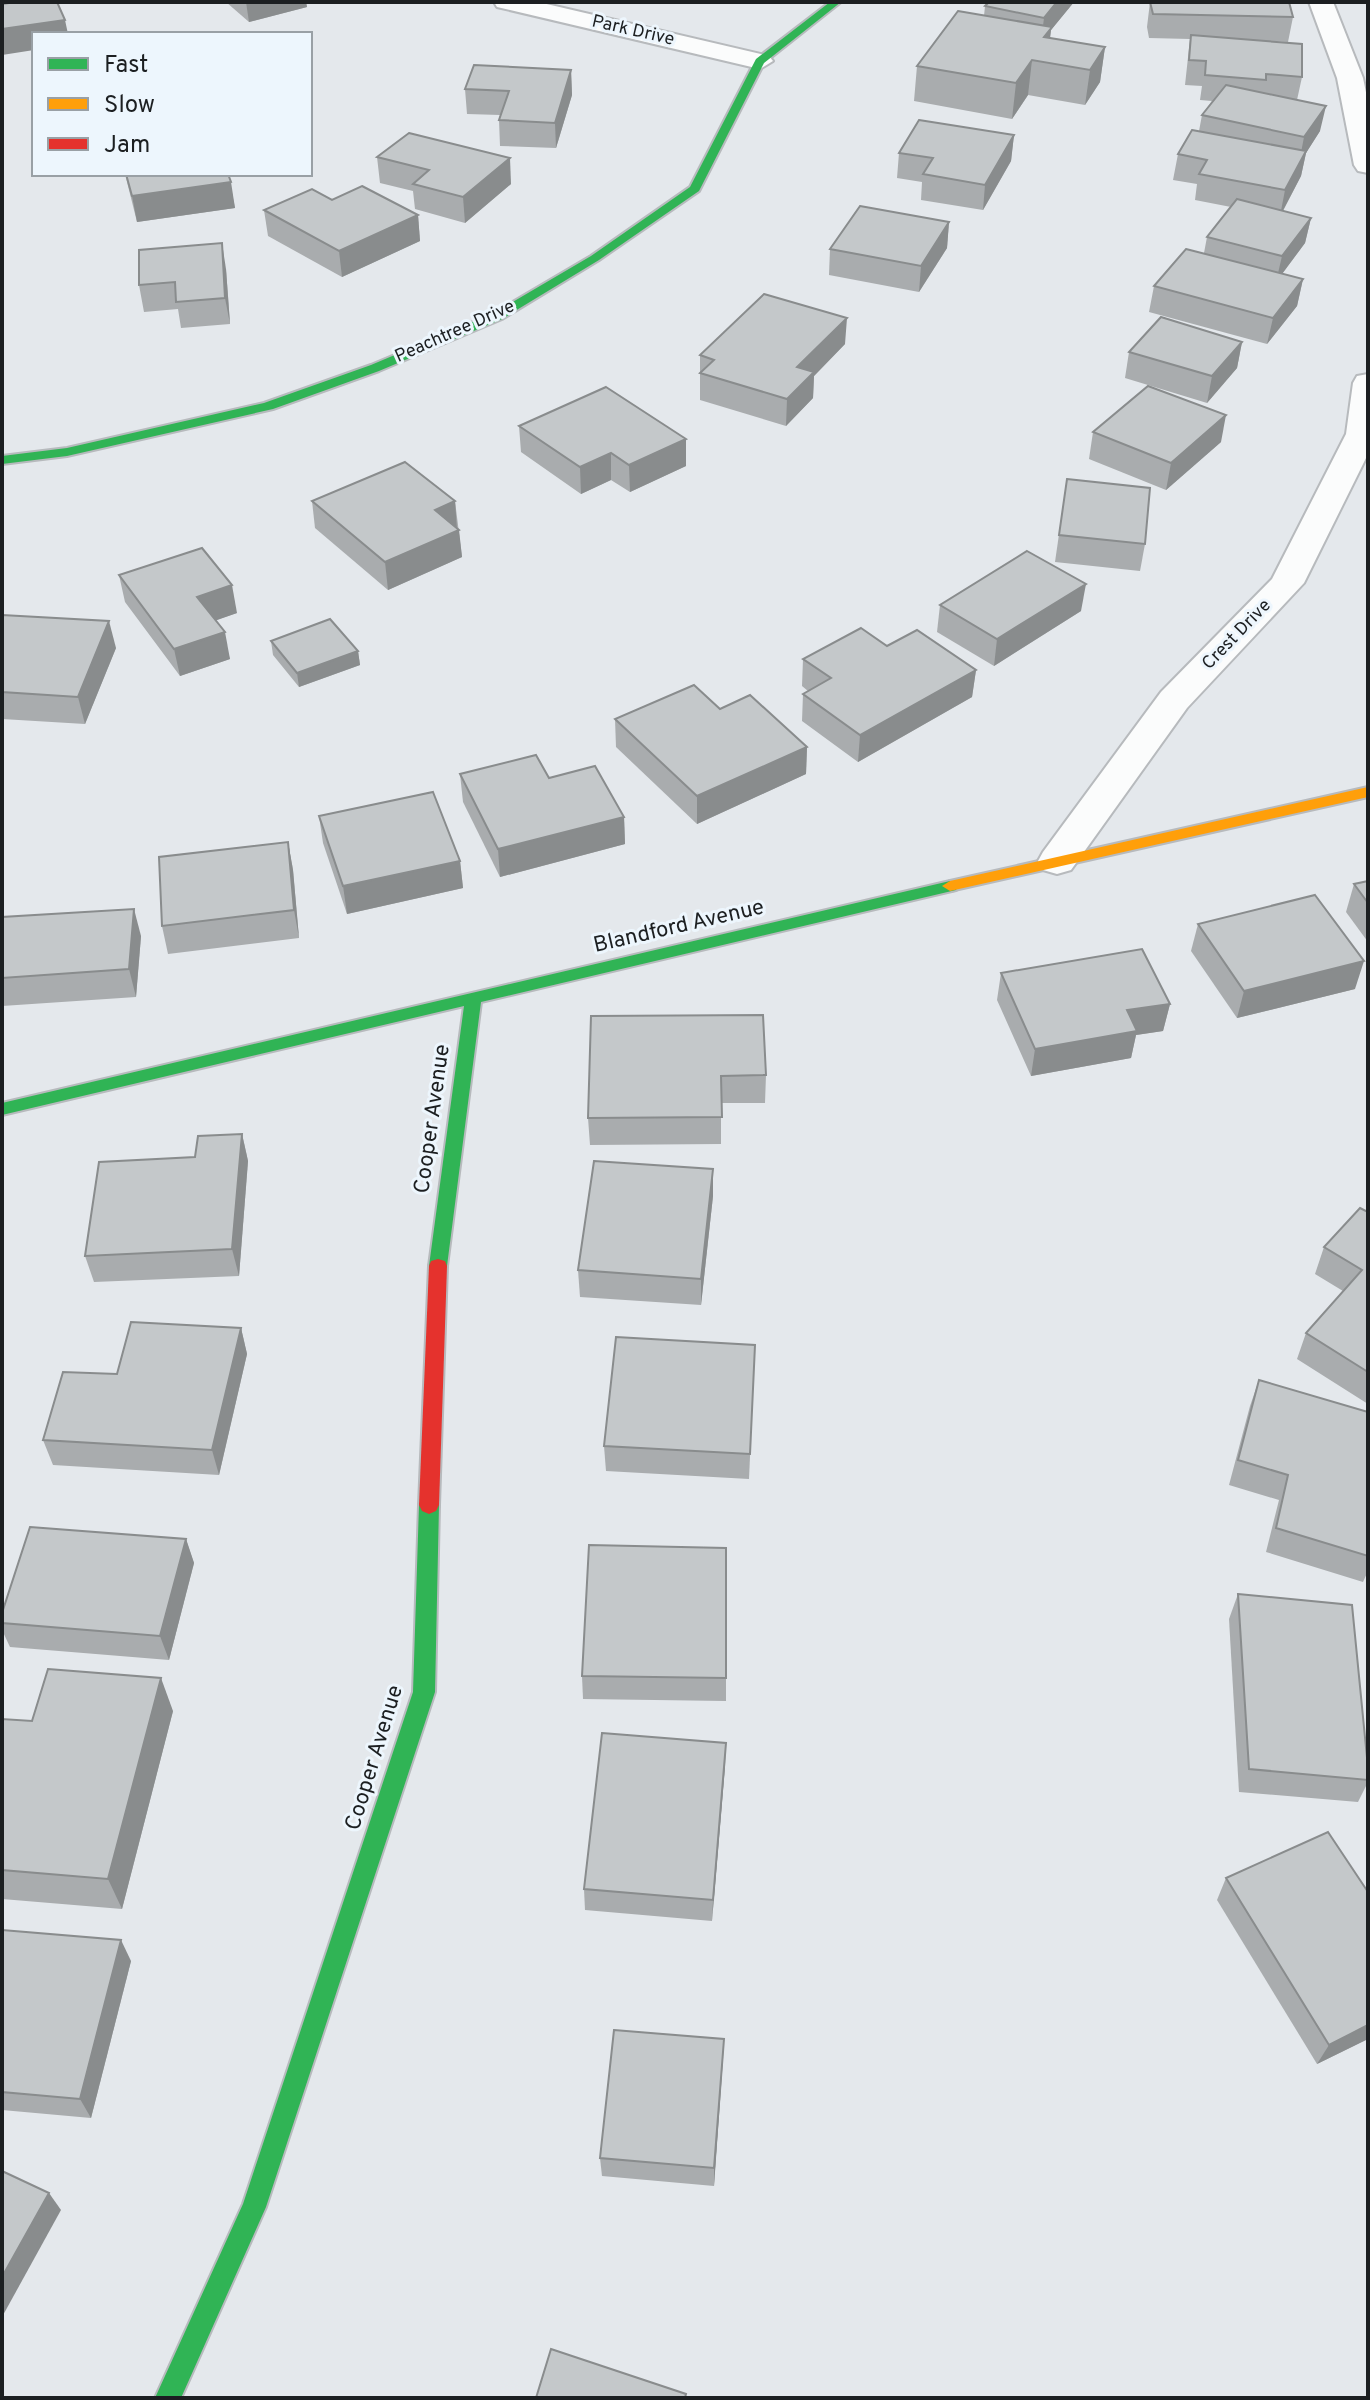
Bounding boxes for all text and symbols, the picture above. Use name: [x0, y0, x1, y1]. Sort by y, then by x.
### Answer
street label: Park Drive: [589, 10, 677, 52]
legend: [32, 32, 312, 176]
text: Fast: [104, 51, 148, 81]
text: Slow: [104, 91, 155, 121]
text: Jam: [104, 131, 150, 161]
street label: Peachtree Drive: [391, 295, 519, 369]
street label: Crest Drive: [1198, 595, 1276, 675]
street label: Blandford Avenue: [591, 894, 767, 960]
street label: Cooper Avenue: [409, 1043, 457, 1195]
street label: Cooper Avenue: [340, 1682, 410, 1834]

